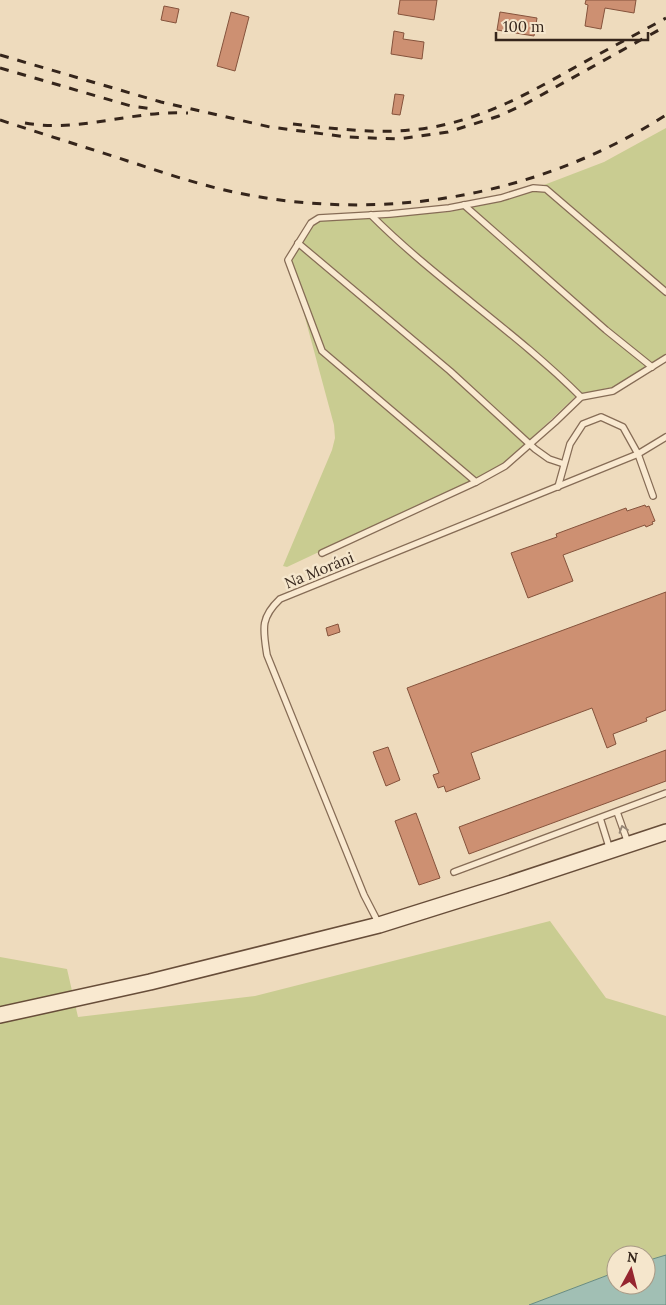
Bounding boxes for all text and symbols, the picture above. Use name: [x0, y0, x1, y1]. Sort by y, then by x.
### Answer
scale bar: [496, 10, 648, 42]
text: 100 m: [503, 17, 544, 36]
street label: Na Moráni: [282, 548, 356, 592]
one-way arrow: [619, 825, 629, 833]
north arrow: [606, 1245, 656, 1295]
text: N: [626, 1248, 639, 1267]

